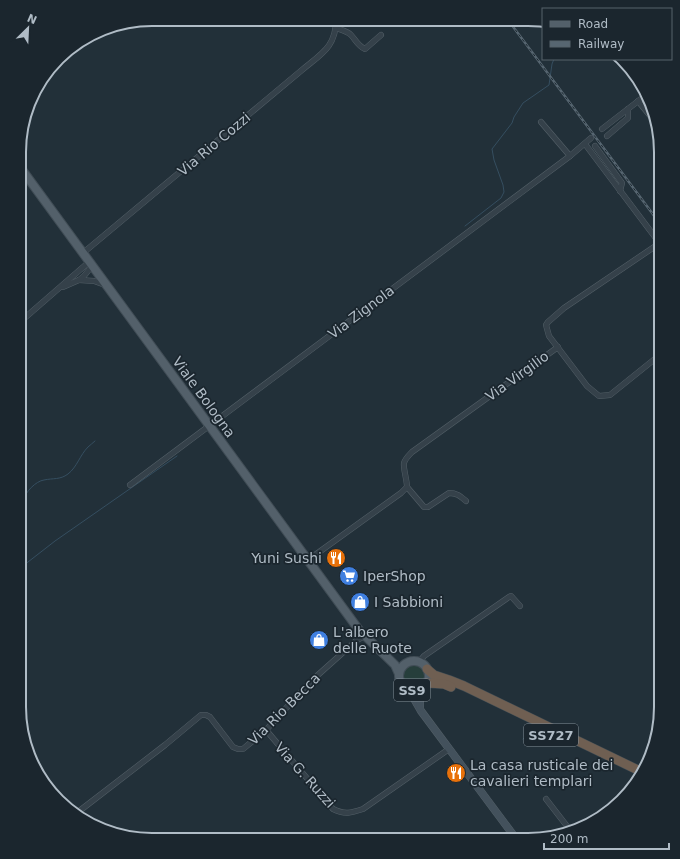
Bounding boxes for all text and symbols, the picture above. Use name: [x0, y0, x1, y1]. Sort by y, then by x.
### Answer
north arrow: [8, 8, 48, 48]
legend: [542, 8, 672, 60]
text: N: [25, 12, 39, 27]
text: Road: [578, 17, 608, 31]
text: Railway: [578, 37, 624, 51]
street label: Via Rio Cozzi: [174, 109, 254, 179]
street label: Via Zignola: [325, 282, 397, 342]
street label: Via Virgilio: [482, 348, 552, 404]
street label: Viale Bologna: [169, 354, 239, 440]
restaurant icon: Yuni Sushi: [325, 547, 347, 569]
place label: Yuni Sushi: [250, 550, 322, 566]
supermarket icon: IperShop: [338, 565, 360, 587]
place label: IperShop: [363, 568, 426, 584]
shop icon: I Sabbioni: [349, 591, 371, 613]
place label: I Sabbioni: [374, 594, 443, 610]
place label: L'albero delle Ruote: [333, 624, 412, 656]
shop icon: L'albero delle Ruote: [308, 629, 330, 651]
street label: Via Rio Becca: [245, 670, 323, 748]
road number: SS9: [394, 679, 430, 701]
road number: SS727: [524, 724, 578, 746]
street label: Via G. Ruzzi: [271, 739, 339, 811]
place label: La casa rusticale dei cavalieri templari: [470, 757, 613, 789]
restaurant icon: La casa rusticale dei cavalieri templari: [445, 762, 467, 784]
scale bar: [544, 825, 669, 851]
text: 200 m: [550, 832, 588, 846]

